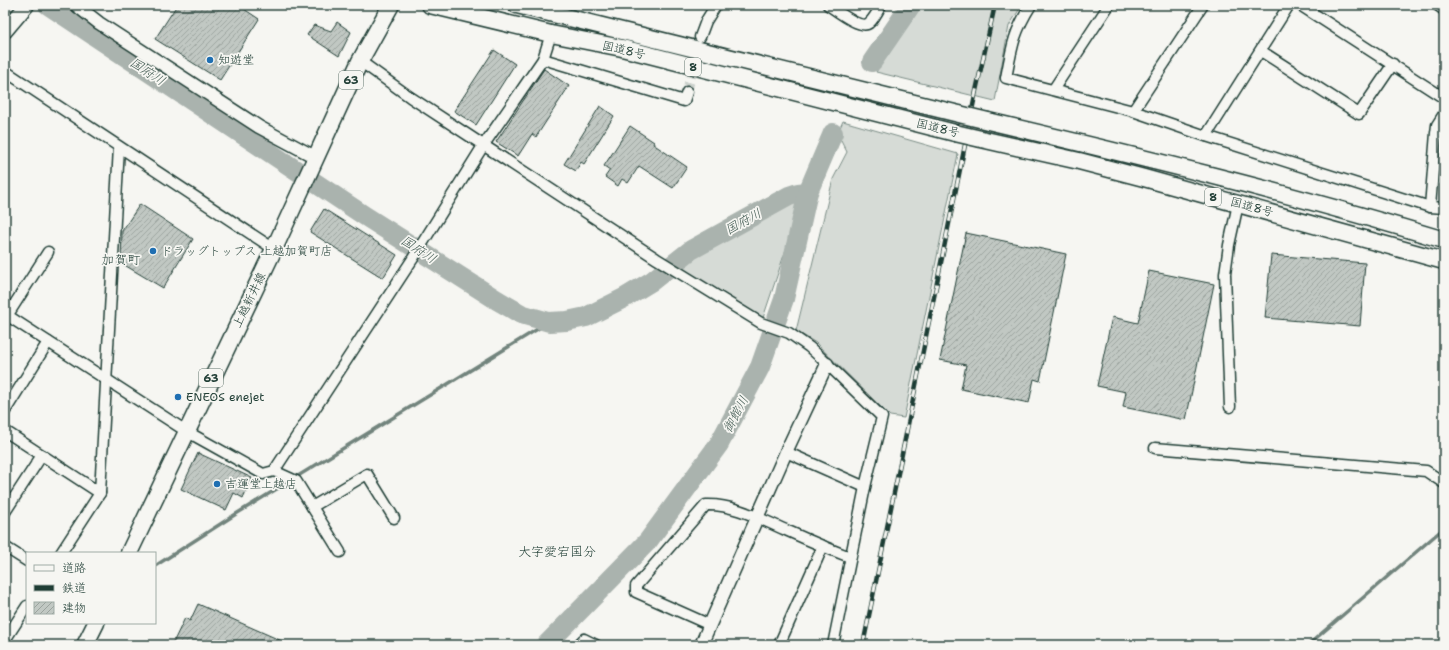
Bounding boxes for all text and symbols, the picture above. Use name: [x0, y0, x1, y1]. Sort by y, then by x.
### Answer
street label: 国道8号: [601, 37, 647, 63]
place label: 知遊堂: [218, 52, 254, 68]
water label: 国府川: [127, 54, 169, 89]
marker: 知遊堂: [205, 55, 215, 65]
road number: 8: [685, 58, 701, 76]
road number: 63: [339, 71, 363, 89]
street label: 国道8号: [915, 115, 961, 141]
road number: 8: [1205, 188, 1221, 206]
street label: 国道8号: [1228, 194, 1276, 220]
water label: 国府川: [722, 205, 764, 238]
water label: 国府川: [398, 232, 440, 267]
place label: ドラッグトップス 上越加賀町店: [161, 243, 333, 259]
marker: ドラッグトップス 上越加賀町店: [148, 246, 158, 256]
district label: 加賀町: [101, 251, 141, 268]
street label: 上越新井線: [229, 270, 269, 330]
road number: 63: [199, 369, 223, 387]
place label: ENEOS enejet: [186, 389, 265, 405]
marker: ENEOS enejet: [173, 392, 183, 402]
water label: 御館川: [719, 393, 752, 435]
place label: 吉運堂上越店: [225, 476, 297, 492]
marker: 吉運堂上越店: [212, 479, 222, 489]
district label: 大字愛宕国分: [518, 543, 596, 560]
legend: [26, 552, 156, 624]
text: 道路: [62, 560, 86, 576]
text: 鉄道: [62, 580, 86, 596]
text: 建物: [62, 600, 86, 616]

